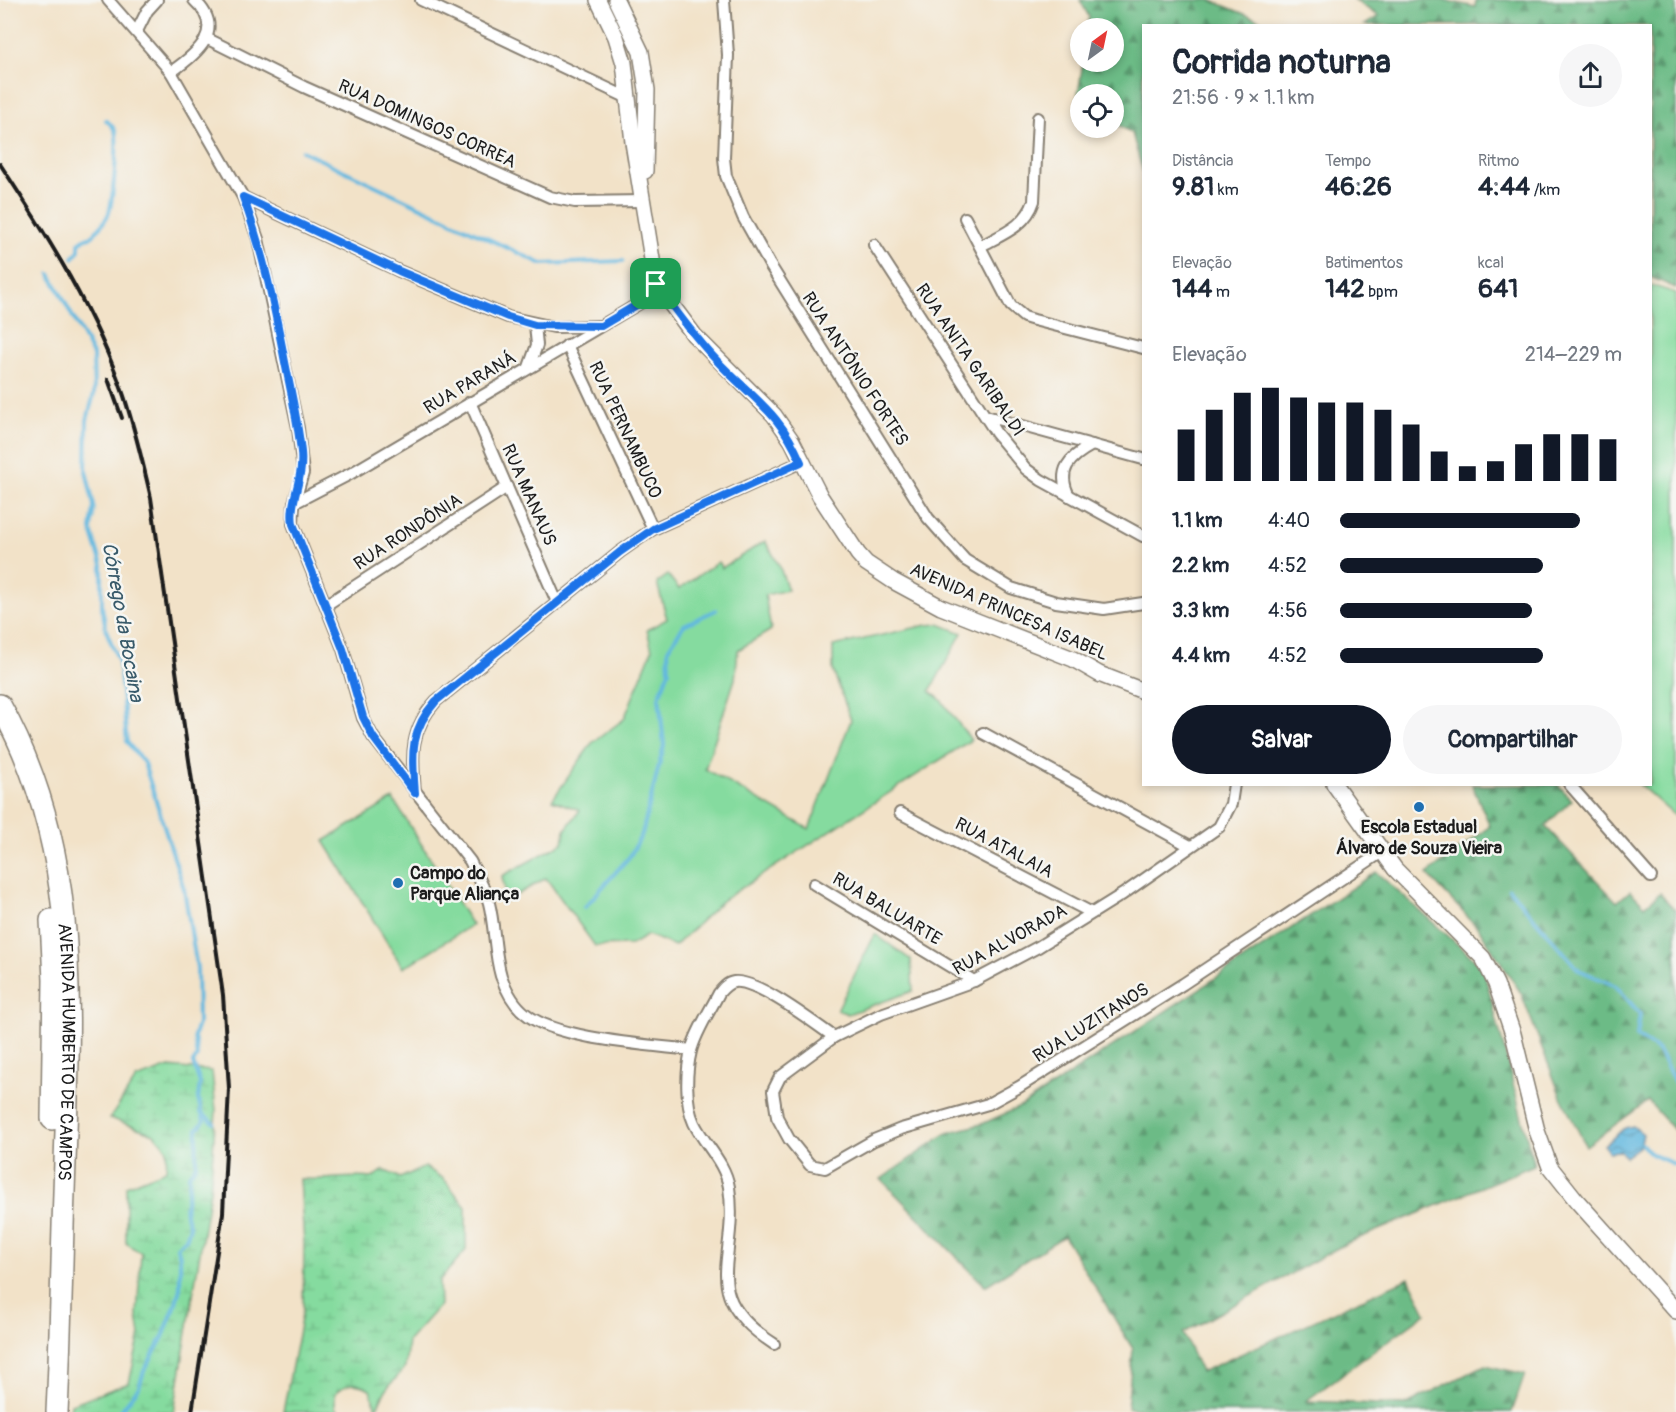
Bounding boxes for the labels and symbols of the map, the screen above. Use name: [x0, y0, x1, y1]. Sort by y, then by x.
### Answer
north arrow: [1070, 18, 1124, 72]
street label: RUA DOMINGOS CORREA: [334, 74, 520, 174]
pin: [630, 258, 681, 309]
street label: RUA ANITA GARIBALDI: [910, 279, 1030, 441]
street label: RUA ANTÔNIO FORTES: [797, 288, 913, 450]
street label: RUA PARANÁ: [420, 346, 520, 420]
street label: RUA PERNAMBUCO: [583, 358, 667, 502]
street label: RUA MANAUS: [496, 441, 562, 549]
street label: RUA RONDÔNIA: [350, 488, 467, 575]
water label: Córrego da Bocaina: [97, 540, 150, 705]
street label: AVENIDA PRINCESA ISABEL: [906, 558, 1112, 666]
marker: Escola Estadual Álvaro de Souza Vieira: [1412, 800, 1426, 814]
street label: RUA ATALAIA: [951, 813, 1057, 884]
place label: Escola Estadual Álvaro de Souza Vieira: [1336, 816, 1503, 860]
place label: Campo do Parque Aliança: [410, 862, 520, 906]
street label: RUA BALUARTE: [828, 867, 946, 951]
marker: Campo do Parque Aliança: [391, 876, 405, 890]
street label: RUA ALVORADA: [949, 899, 1071, 981]
street label: AVENIDA HUMBERTO DE CAMPOS: [53, 922, 80, 1181]
street label: RUA LUZITANOS: [1029, 978, 1153, 1068]

